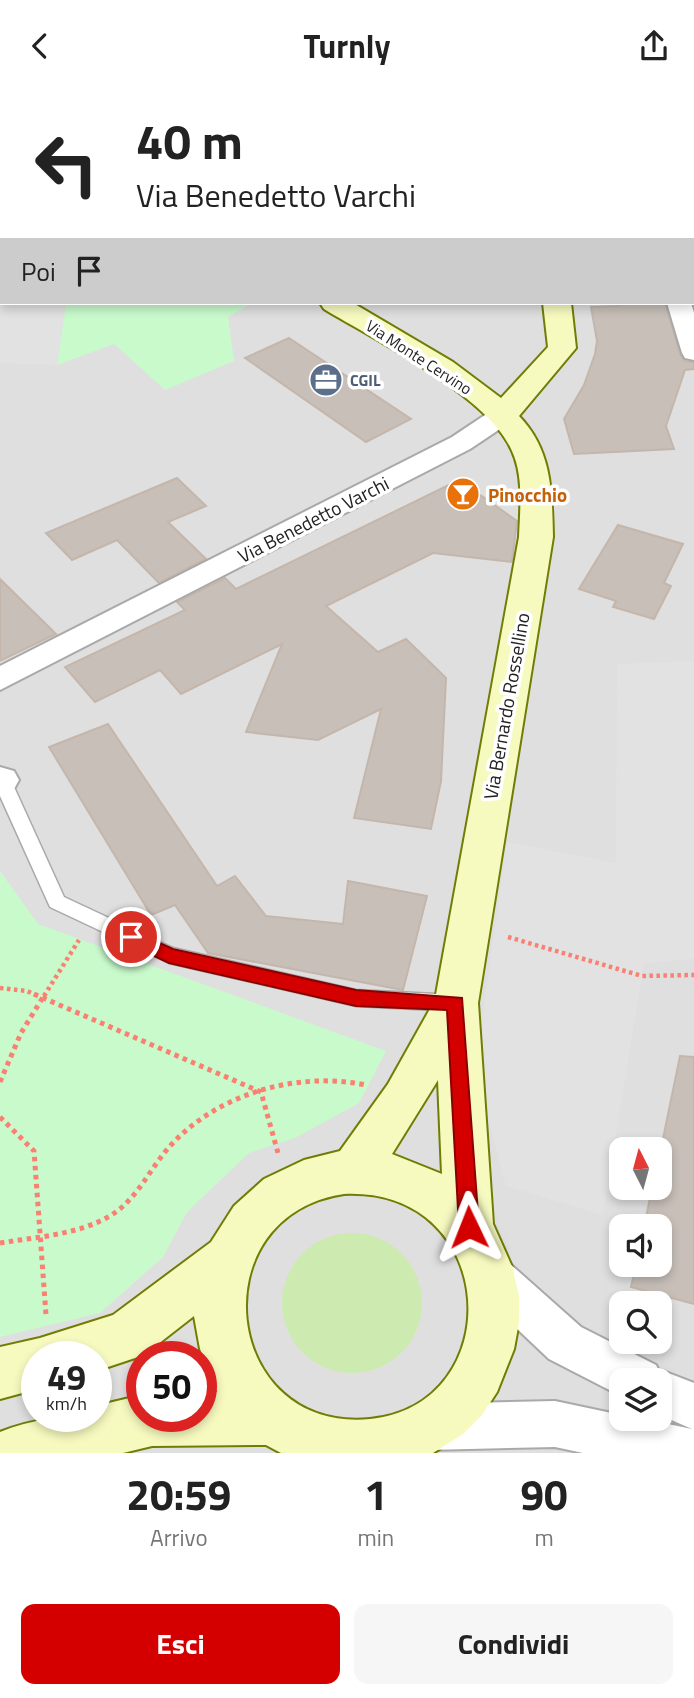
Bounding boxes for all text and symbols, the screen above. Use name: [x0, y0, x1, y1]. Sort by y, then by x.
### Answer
text: Turnly: [303, 22, 391, 70]
icon: back: [21, 27, 59, 65]
icon: share: [635, 27, 673, 65]
text: 40 m: [136, 103, 243, 178]
icon: left: [21, 119, 112, 210]
text: Via Benedetto Varchi: [136, 171, 416, 219]
text: Poi: [21, 252, 56, 291]
icon: arrive: [70, 252, 108, 290]
street label: Via Monte Cervino: [361, 314, 477, 400]
office icon: CGIL: [307, 361, 345, 399]
place label: CGIL: [350, 368, 381, 392]
street label: Via Benedetto Varchi: [232, 468, 394, 570]
bar icon: Pinocchio: [444, 475, 482, 513]
place label: Pinocchio: [488, 480, 567, 509]
street label: Via Bernardo Rossellino: [475, 610, 537, 802]
pin: [101, 907, 161, 967]
icon: arrive: [112, 918, 150, 956]
north arrow: [609, 1137, 672, 1201]
map controls: [609, 1137, 672, 1431]
position arrow: [432, 1190, 506, 1264]
button: sound: [609, 1214, 672, 1277]
button: search: [609, 1291, 672, 1354]
speed limit sign: 50: [126, 1341, 217, 1432]
text: 49: [47, 1350, 86, 1404]
button: layers: [609, 1368, 672, 1431]
text: km/h: [46, 1390, 87, 1417]
text: 20:59: [126, 1462, 231, 1526]
text: 1: [364, 1462, 388, 1526]
text: 90: [521, 1462, 568, 1526]
text: Arrivo: [150, 1520, 208, 1555]
text: min: [358, 1520, 394, 1555]
text: m: [534, 1520, 554, 1555]
button: Esci: [21, 1604, 340, 1684]
button: Condividi: [354, 1604, 673, 1684]

